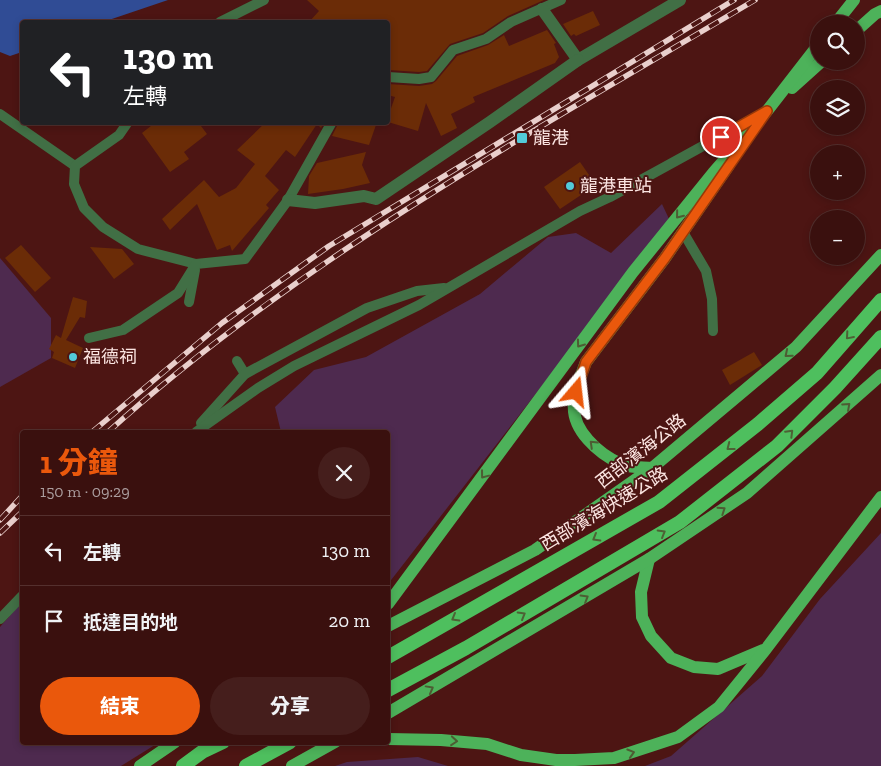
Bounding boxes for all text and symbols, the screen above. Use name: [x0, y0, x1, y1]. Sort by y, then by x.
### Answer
map controls: [810, 15, 865, 265]
button: search: [810, 15, 865, 70]
text: 130 m: [123, 36, 213, 78]
icon: left: [40, 40, 105, 105]
button: layers: [810, 80, 865, 135]
text: 左轉: [123, 83, 167, 110]
pin: [700, 116, 742, 158]
icon: arrive: [707, 123, 735, 151]
place label: 龍港: [533, 127, 569, 149]
marker: 龍港: [515, 131, 529, 145]
button: +: [810, 145, 865, 200]
place label: 龍港車站: [580, 175, 652, 197]
marker: 龍港車站: [564, 180, 576, 192]
one-way arrow: [676, 209, 684, 218]
button: −: [810, 210, 865, 265]
one-way arrow: [846, 331, 855, 340]
one-way arrow: [578, 338, 586, 347]
place label: 福德祠: [83, 346, 137, 368]
one-way arrow: [784, 349, 793, 358]
marker: 福德祠: [67, 351, 79, 363]
position arrow: [549, 365, 601, 417]
one-way arrow: [841, 403, 850, 412]
street label: 西部濱海公路: [592, 409, 690, 493]
one-way arrow: [784, 430, 793, 439]
one-way arrow: [590, 441, 599, 450]
one-way arrow: [727, 441, 736, 449]
text: 1 分鐘: [40, 445, 118, 481]
button: close: [318, 447, 370, 499]
street label: 西部濱海快速公路: [537, 462, 671, 556]
one-way arrow: [481, 469, 490, 479]
text: 150 m · 09:29: [40, 482, 130, 501]
one-way arrow: [716, 507, 725, 516]
one-way arrow: [657, 529, 666, 539]
one-way arrow: [592, 532, 601, 542]
icon: left: [40, 537, 68, 565]
text: 130 m: [322, 539, 370, 562]
text: 左轉: [83, 541, 121, 564]
one-way arrow: [580, 594, 589, 604]
icon: arrive: [40, 607, 68, 635]
text: 20 m: [329, 609, 370, 632]
text: 抵達目的地: [83, 611, 178, 634]
one-way arrow: [451, 612, 460, 622]
one-way arrow: [516, 612, 525, 622]
button: 結束: [40, 677, 200, 735]
button: 分享: [210, 677, 370, 735]
one-way arrow: [425, 686, 434, 696]
one-way arrow: [450, 735, 458, 746]
one-way arrow: [626, 748, 634, 758]

